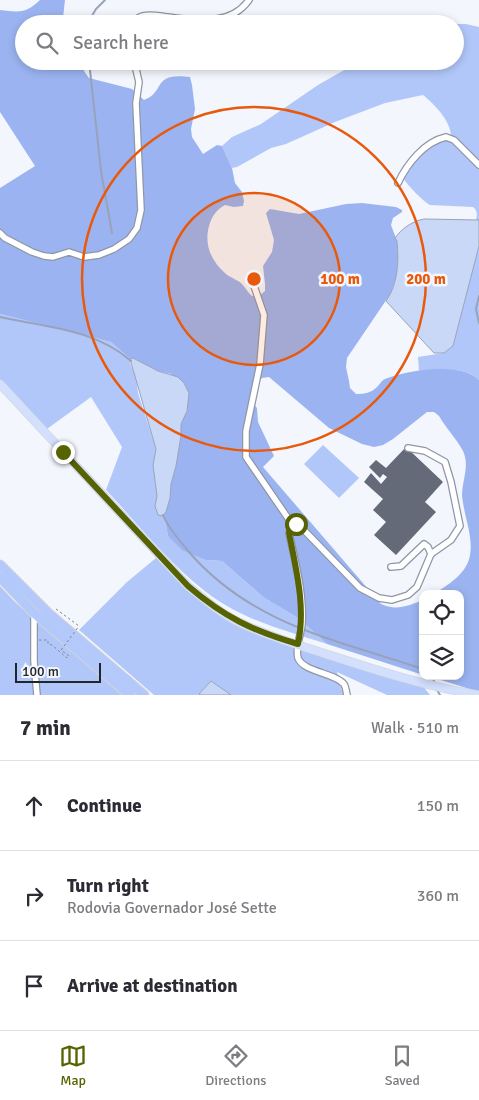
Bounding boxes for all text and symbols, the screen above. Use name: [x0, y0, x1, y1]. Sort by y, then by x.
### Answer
search box: [15, 15, 464, 70]
icon: search: [33, 29, 61, 57]
text: Search here: [73, 31, 169, 55]
centre of rings: [245, 270, 263, 288]
text: 100 m: [320, 270, 360, 288]
text: 200 m: [406, 270, 446, 288]
route end: [52, 441, 75, 464]
route start: [285, 513, 308, 536]
map controls: [419, 590, 464, 680]
button: locate: [419, 590, 464, 635]
button: layers: [419, 635, 464, 680]
scale bar: [15, 660, 101, 683]
text: 100 m: [22, 663, 59, 680]
text: 7 min: [20, 715, 71, 741]
text: Walk · 510 m: [371, 718, 459, 738]
icon: ahead: [20, 792, 48, 820]
text: Continue: [67, 794, 142, 818]
text: 150 m: [417, 796, 459, 816]
text: Turn right: [67, 874, 149, 898]
icon: right: [20, 882, 48, 910]
text: 360 m: [417, 886, 459, 906]
text: Rodovia Governador José Sette: [67, 898, 277, 918]
icon: arrive: [20, 972, 48, 1000]
text: Arrive at destination: [67, 974, 238, 998]
tab: Map: [59, 1042, 87, 1089]
tab: Directions: [205, 1042, 266, 1089]
tab: Saved: [385, 1042, 420, 1089]

